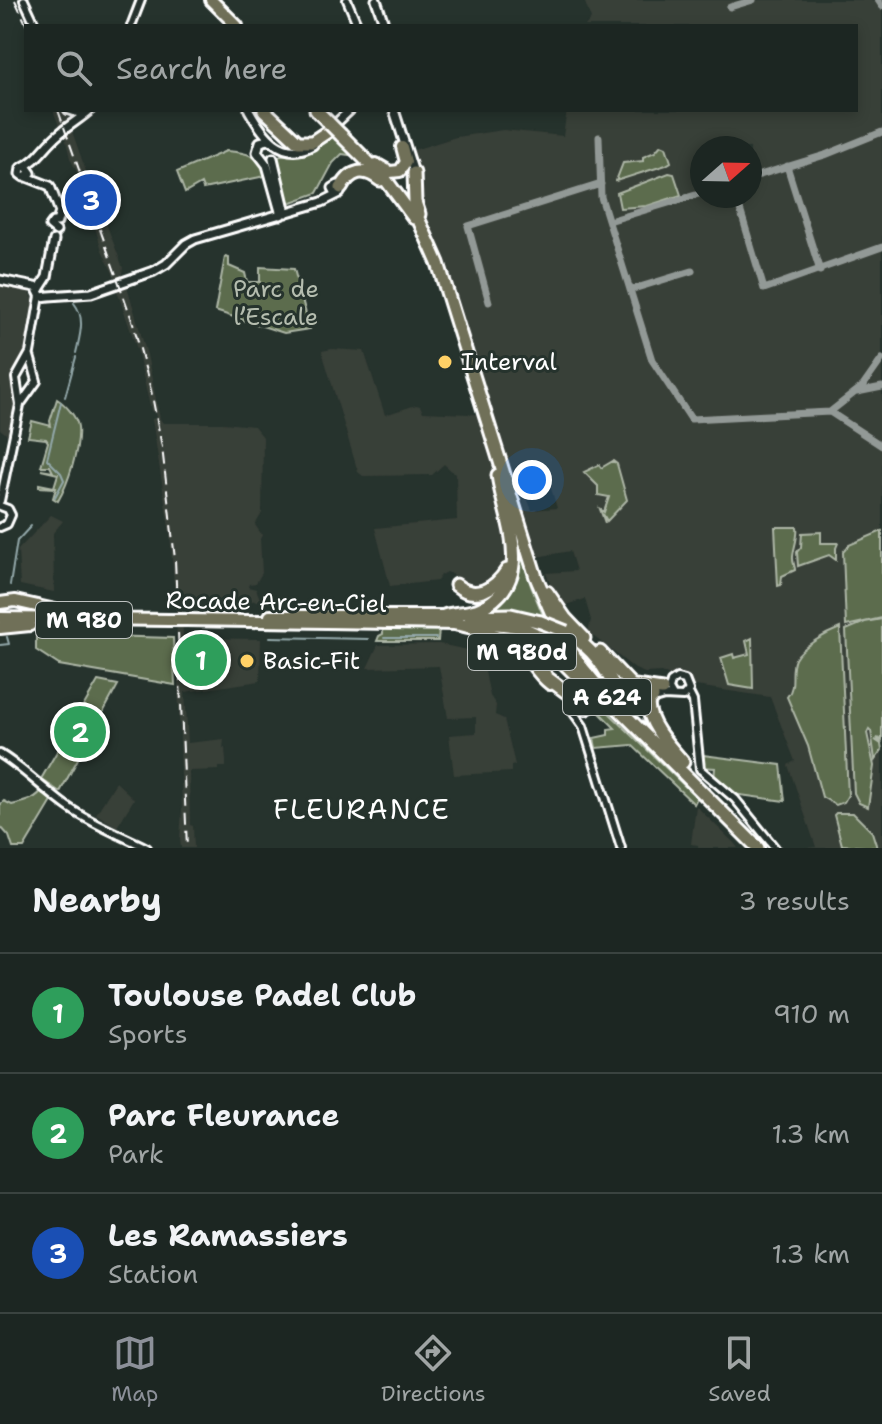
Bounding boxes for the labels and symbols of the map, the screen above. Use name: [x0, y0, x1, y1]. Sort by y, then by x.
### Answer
north arrow: [690, 136, 762, 208]
pin: 3: [65, 170, 117, 230]
park label: Parc de l’Escale: [233, 273, 319, 333]
place label: Interval: [461, 346, 558, 378]
marker: Interval: [436, 353, 454, 371]
your location: [512, 460, 552, 500]
street label: Rocade Arc-en-Ciel: [165, 584, 387, 620]
road number: M 980: [36, 602, 132, 638]
pin: 1: [175, 630, 227, 690]
road number: M 980d: [468, 634, 576, 670]
place label: Basic-Fit: [263, 645, 360, 677]
marker: Basic-Fit: [238, 652, 256, 670]
road number: A 624: [563, 679, 651, 715]
pin: 2: [54, 702, 106, 762]
district label: FLEURANCE: [273, 790, 451, 828]

